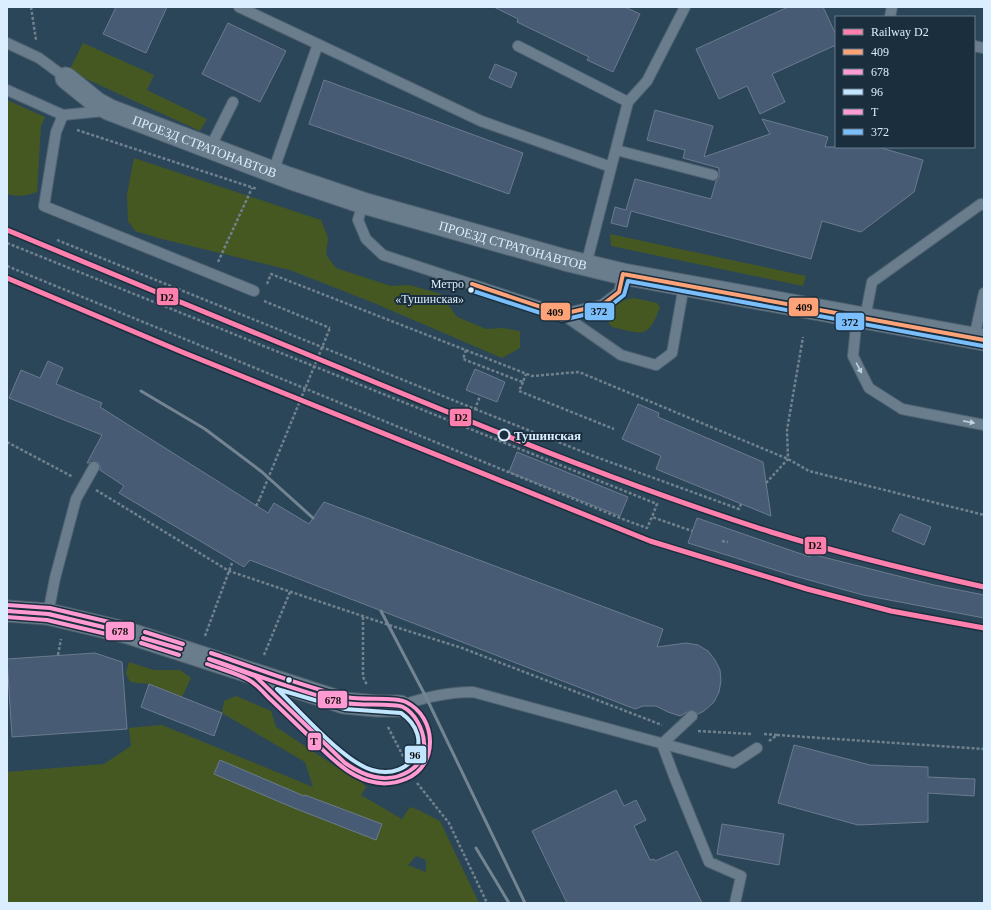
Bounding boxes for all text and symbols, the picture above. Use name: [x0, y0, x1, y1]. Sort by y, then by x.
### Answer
legend: [835, 16, 975, 148]
text: Railway D2: [871, 25, 929, 39]
text: 409: [871, 45, 889, 59]
text: 678: [871, 65, 889, 79]
text: 96: [871, 85, 883, 99]
text: Т: [871, 105, 879, 119]
street label: ПРОЕЗД СТРАТОНАВТОВ: [130, 112, 279, 181]
text: 372: [871, 125, 889, 139]
street label: ПРОЕЗД СТРАТОНАВТОВ: [437, 218, 589, 273]
place label: Метро «Тушинская»: [395, 277, 464, 306]
marker: Метро «Тушинская»: [466, 285, 476, 295]
line badge: D2: [156, 287, 179, 306]
text: D2: [160, 291, 174, 303]
line badge: 409: [788, 297, 819, 317]
text: 409: [796, 301, 813, 313]
line badge: 409: [540, 302, 571, 321]
line badge: 372: [584, 302, 615, 321]
text: 372: [591, 305, 608, 317]
text: 409: [547, 306, 564, 318]
line badge: 372: [835, 312, 865, 331]
text: 372: [842, 316, 859, 328]
one-way arrow: [856, 362, 862, 373]
line badge: D2: [449, 408, 472, 427]
text: D2: [454, 411, 468, 423]
one-way arrow: [963, 419, 975, 425]
marker: Тушинская: [497, 428, 511, 442]
place label: Тушинская: [514, 428, 581, 443]
line badge: D2: [804, 536, 827, 555]
text: D2: [808, 539, 822, 551]
line badge: 678: [105, 621, 135, 641]
text: 678: [112, 625, 129, 637]
unlabelled marker: [284, 675, 294, 685]
line badge: 678: [317, 690, 348, 709]
text: 678: [325, 694, 342, 706]
line badge: Т: [307, 732, 322, 751]
text: Т: [310, 735, 318, 747]
line badge: 96: [404, 745, 427, 764]
text: 96: [410, 749, 421, 761]

